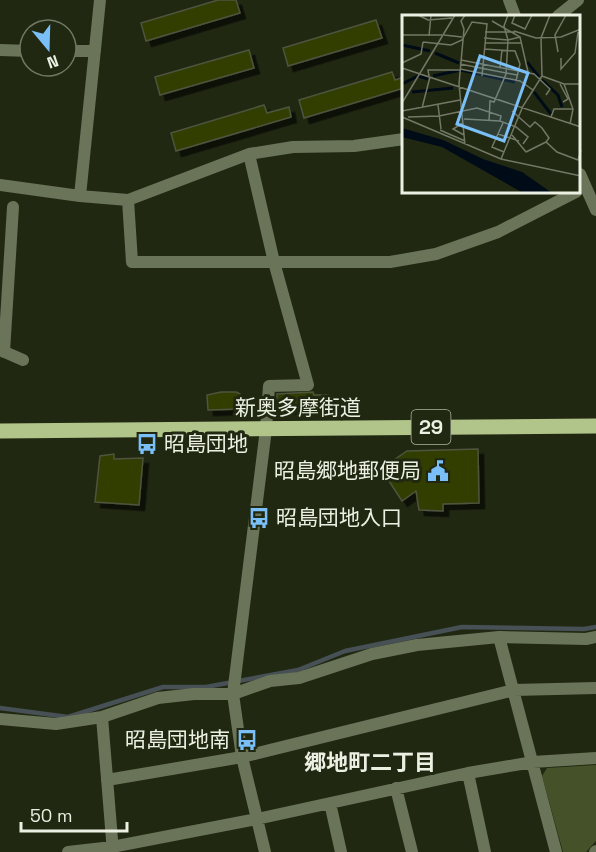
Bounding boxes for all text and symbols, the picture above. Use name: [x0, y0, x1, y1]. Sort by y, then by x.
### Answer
inset map: [402, 15, 581, 194]
north arrow: [18, 18, 78, 78]
text: N: [44, 50, 61, 73]
street label: 新奥多摩街道: [235, 394, 361, 421]
road number: 29: [412, 410, 450, 444]
place label: 昭島団地: [164, 430, 248, 457]
bus stop icon: 昭島団地: [135, 432, 159, 456]
place label: 昭島郷地郵便局: [274, 457, 421, 484]
public building icon: 昭島郷地郵便局: [426, 459, 450, 483]
place label: 昭島団地入口: [276, 504, 402, 531]
bus stop icon: 昭島団地入口: [247, 506, 271, 530]
place label: 昭島団地南: [125, 726, 230, 753]
bus stop icon: 昭島団地南: [235, 728, 259, 752]
district label: 郷地町二丁目: [304, 748, 436, 776]
scale bar: [21, 795, 128, 833]
text: 50 m: [30, 804, 72, 827]

